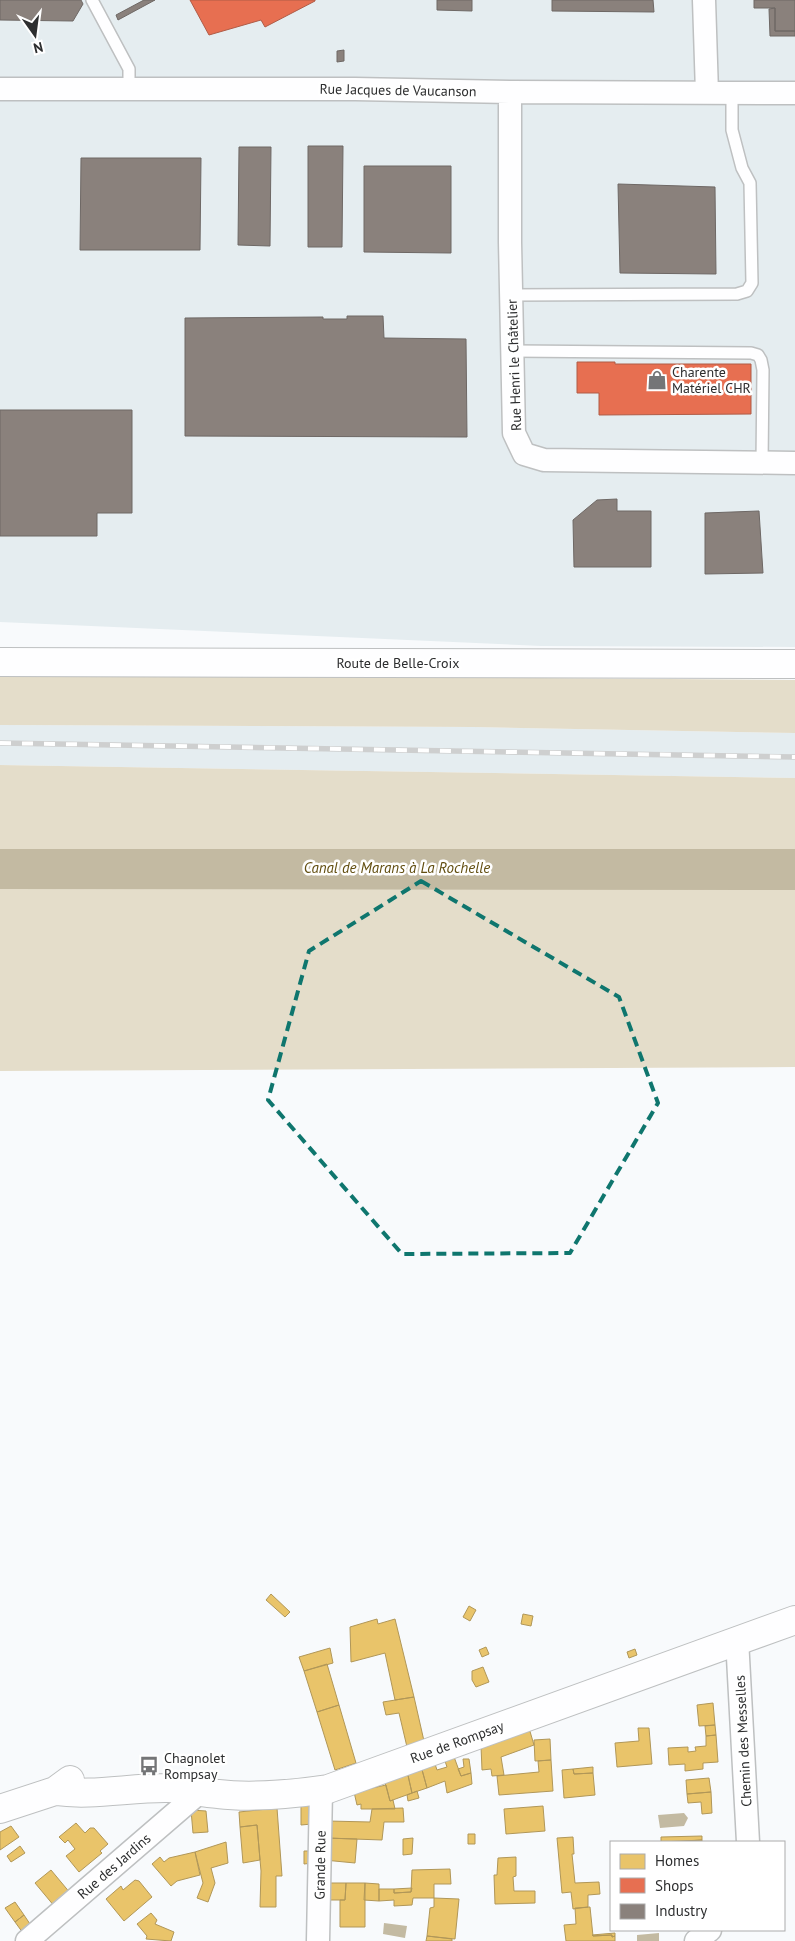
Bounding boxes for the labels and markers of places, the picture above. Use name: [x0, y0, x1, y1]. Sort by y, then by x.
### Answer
place label: Charente Matériel CHR: [672, 363, 751, 397]
shop icon: Charente Matériel CHR: [646, 369, 668, 391]
place label: Chagnolet Rompsay: [164, 1749, 225, 1783]
bus stop icon: Chagnolet Rompsay: [138, 1755, 160, 1777]

